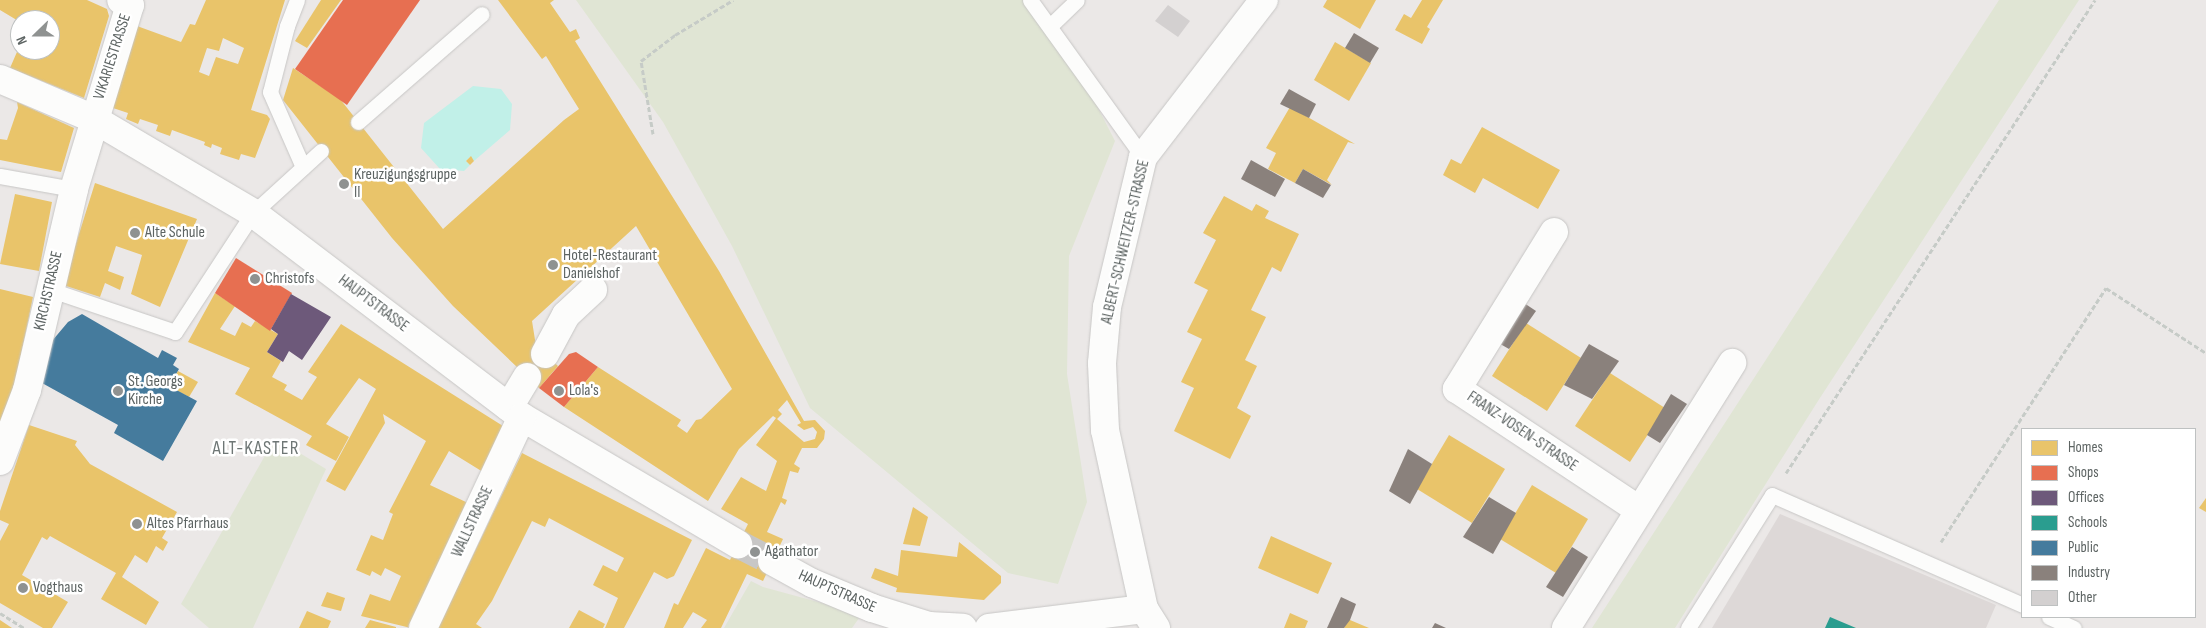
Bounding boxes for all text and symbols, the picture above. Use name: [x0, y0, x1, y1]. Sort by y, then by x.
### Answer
north arrow: [10, 10, 60, 60]
street label: VIKARIESTRASSE: [90, 12, 136, 102]
text: N: [12, 34, 31, 47]
street label: ALBERT-SCHWEITZER-STRASSE: [1098, 158, 1154, 326]
place label: Kreuzigungsgruppe II: [354, 165, 457, 203]
marker: Kreuzigungsgruppe II: [338, 178, 350, 190]
place label: Alte Schule: [145, 223, 205, 243]
marker: Alte Schule: [129, 227, 141, 239]
place label: Hotel-Restaurant Danielshof: [563, 246, 657, 284]
street label: KIRCHSTRASSE: [31, 249, 67, 333]
marker: Hotel-Restaurant Danielshof: [547, 259, 559, 271]
place label: Christofs: [265, 269, 315, 289]
street label: HAUPTSTRASSE: [334, 271, 412, 337]
marker: Christofs: [249, 273, 261, 285]
place label: St. Georgs Kirche: [128, 372, 183, 410]
place label: Lola's: [569, 381, 599, 401]
marker: St. Georgs Kirche: [112, 385, 124, 397]
marker: Lola's: [553, 385, 565, 397]
street label: FRANZ-VOSEN-STRASSE: [1463, 388, 1581, 476]
legend: [2021, 428, 2196, 618]
district label: ALT-KASTER: [211, 438, 301, 460]
text: Homes: [2068, 438, 2103, 457]
text: Shops: [2068, 463, 2099, 482]
street label: WALLSTRASSE: [448, 483, 498, 561]
text: Offices: [2068, 488, 2104, 507]
text: Schools: [2068, 513, 2107, 532]
place label: Altes Pfarrhaus: [147, 514, 229, 534]
marker: Altes Pfarrhaus: [131, 518, 143, 530]
text: Public: [2068, 538, 2099, 557]
place label: Agathator: [765, 542, 818, 562]
marker: Agathator: [749, 546, 761, 558]
text: Industry: [2068, 563, 2110, 582]
street label: HAUPTSTRASSE: [795, 566, 879, 618]
place label: Vogthaus: [33, 578, 83, 598]
marker: Vogthaus: [17, 582, 29, 594]
text: Other: [2068, 588, 2097, 607]

